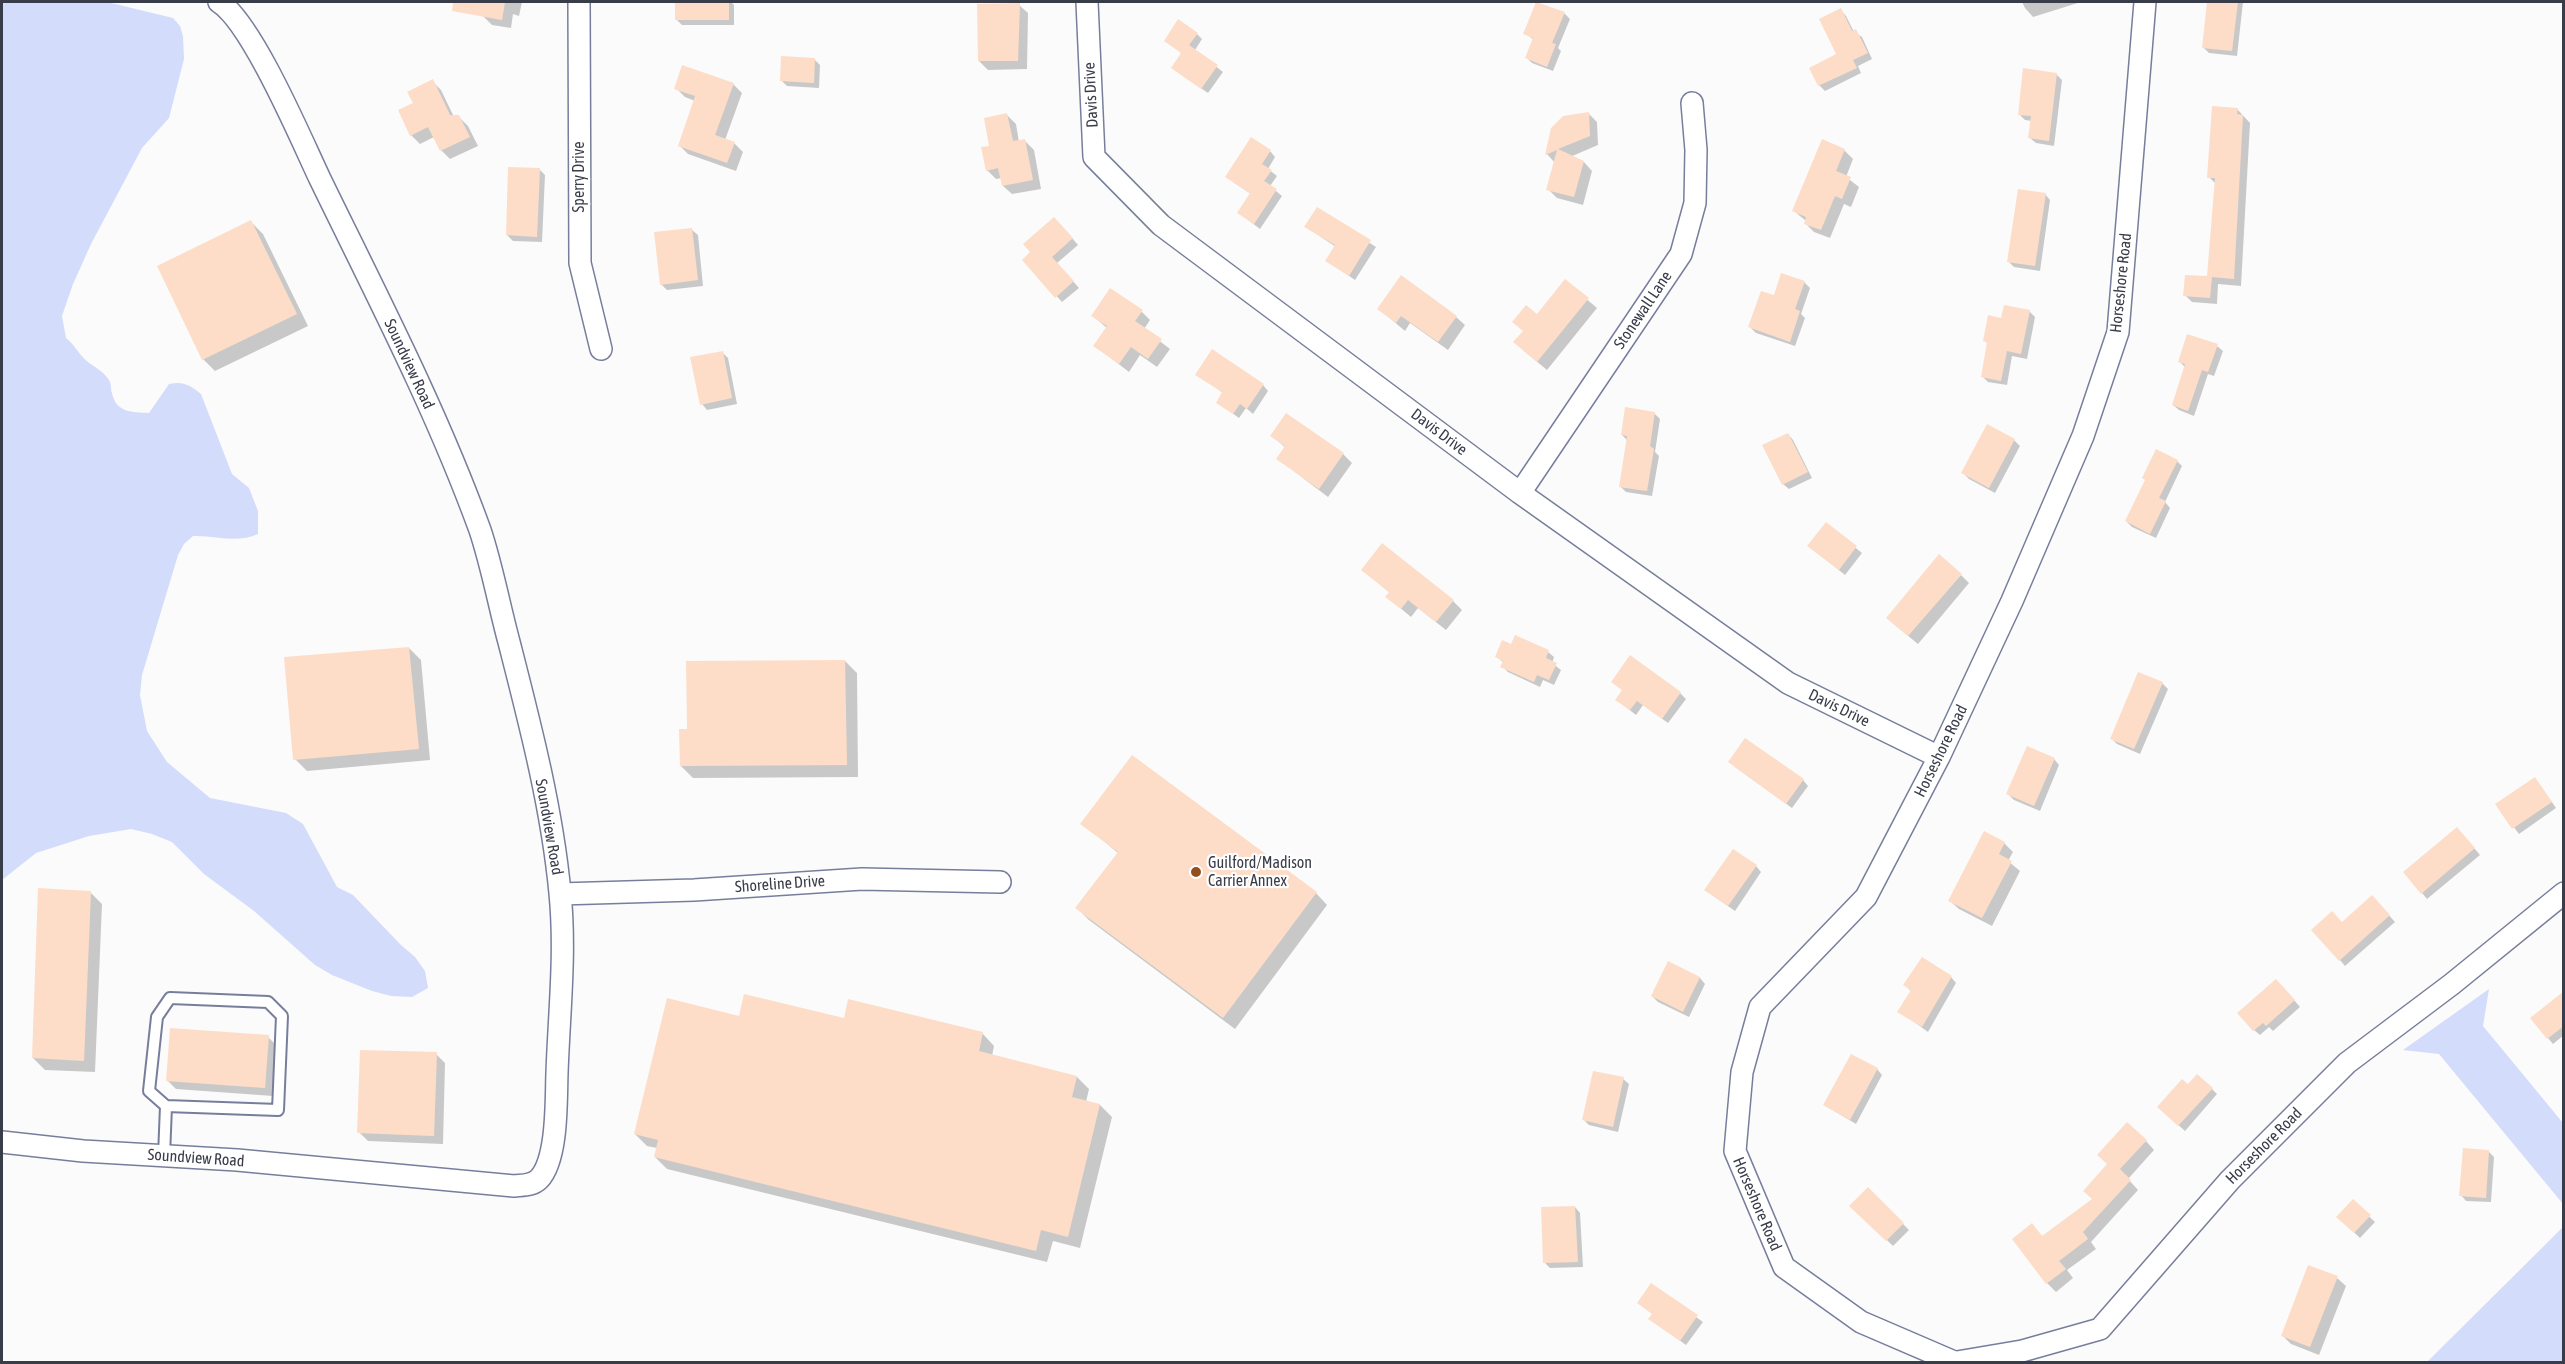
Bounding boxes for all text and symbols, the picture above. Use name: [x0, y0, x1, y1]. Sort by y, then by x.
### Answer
street label: Davis Drive: [1080, 62, 1102, 128]
street label: Sperry Drive: [569, 142, 589, 212]
street label: Horseshore Road: [2106, 232, 2136, 334]
street label: Stonewall Lane: [1610, 267, 1676, 353]
street label: Soundview Road: [380, 316, 438, 412]
street label: Davis Drive: [1407, 405, 1471, 459]
street label: Davis Drive: [1805, 685, 1873, 731]
street label: Horseshore Road: [1910, 702, 1972, 800]
street label: Soundview Road: [531, 778, 567, 876]
place label: Guilford/Madison Carrier Annex: [1208, 853, 1312, 891]
marker: Guilford/Madison Carrier Annex: [1189, 865, 1203, 879]
street label: Shoreline Drive: [734, 871, 826, 897]
street label: Horseshore Road: [2222, 1104, 2306, 1188]
street label: Soundview Road: [147, 1145, 245, 1171]
street label: Horseshore Road: [1729, 1154, 1785, 1254]

